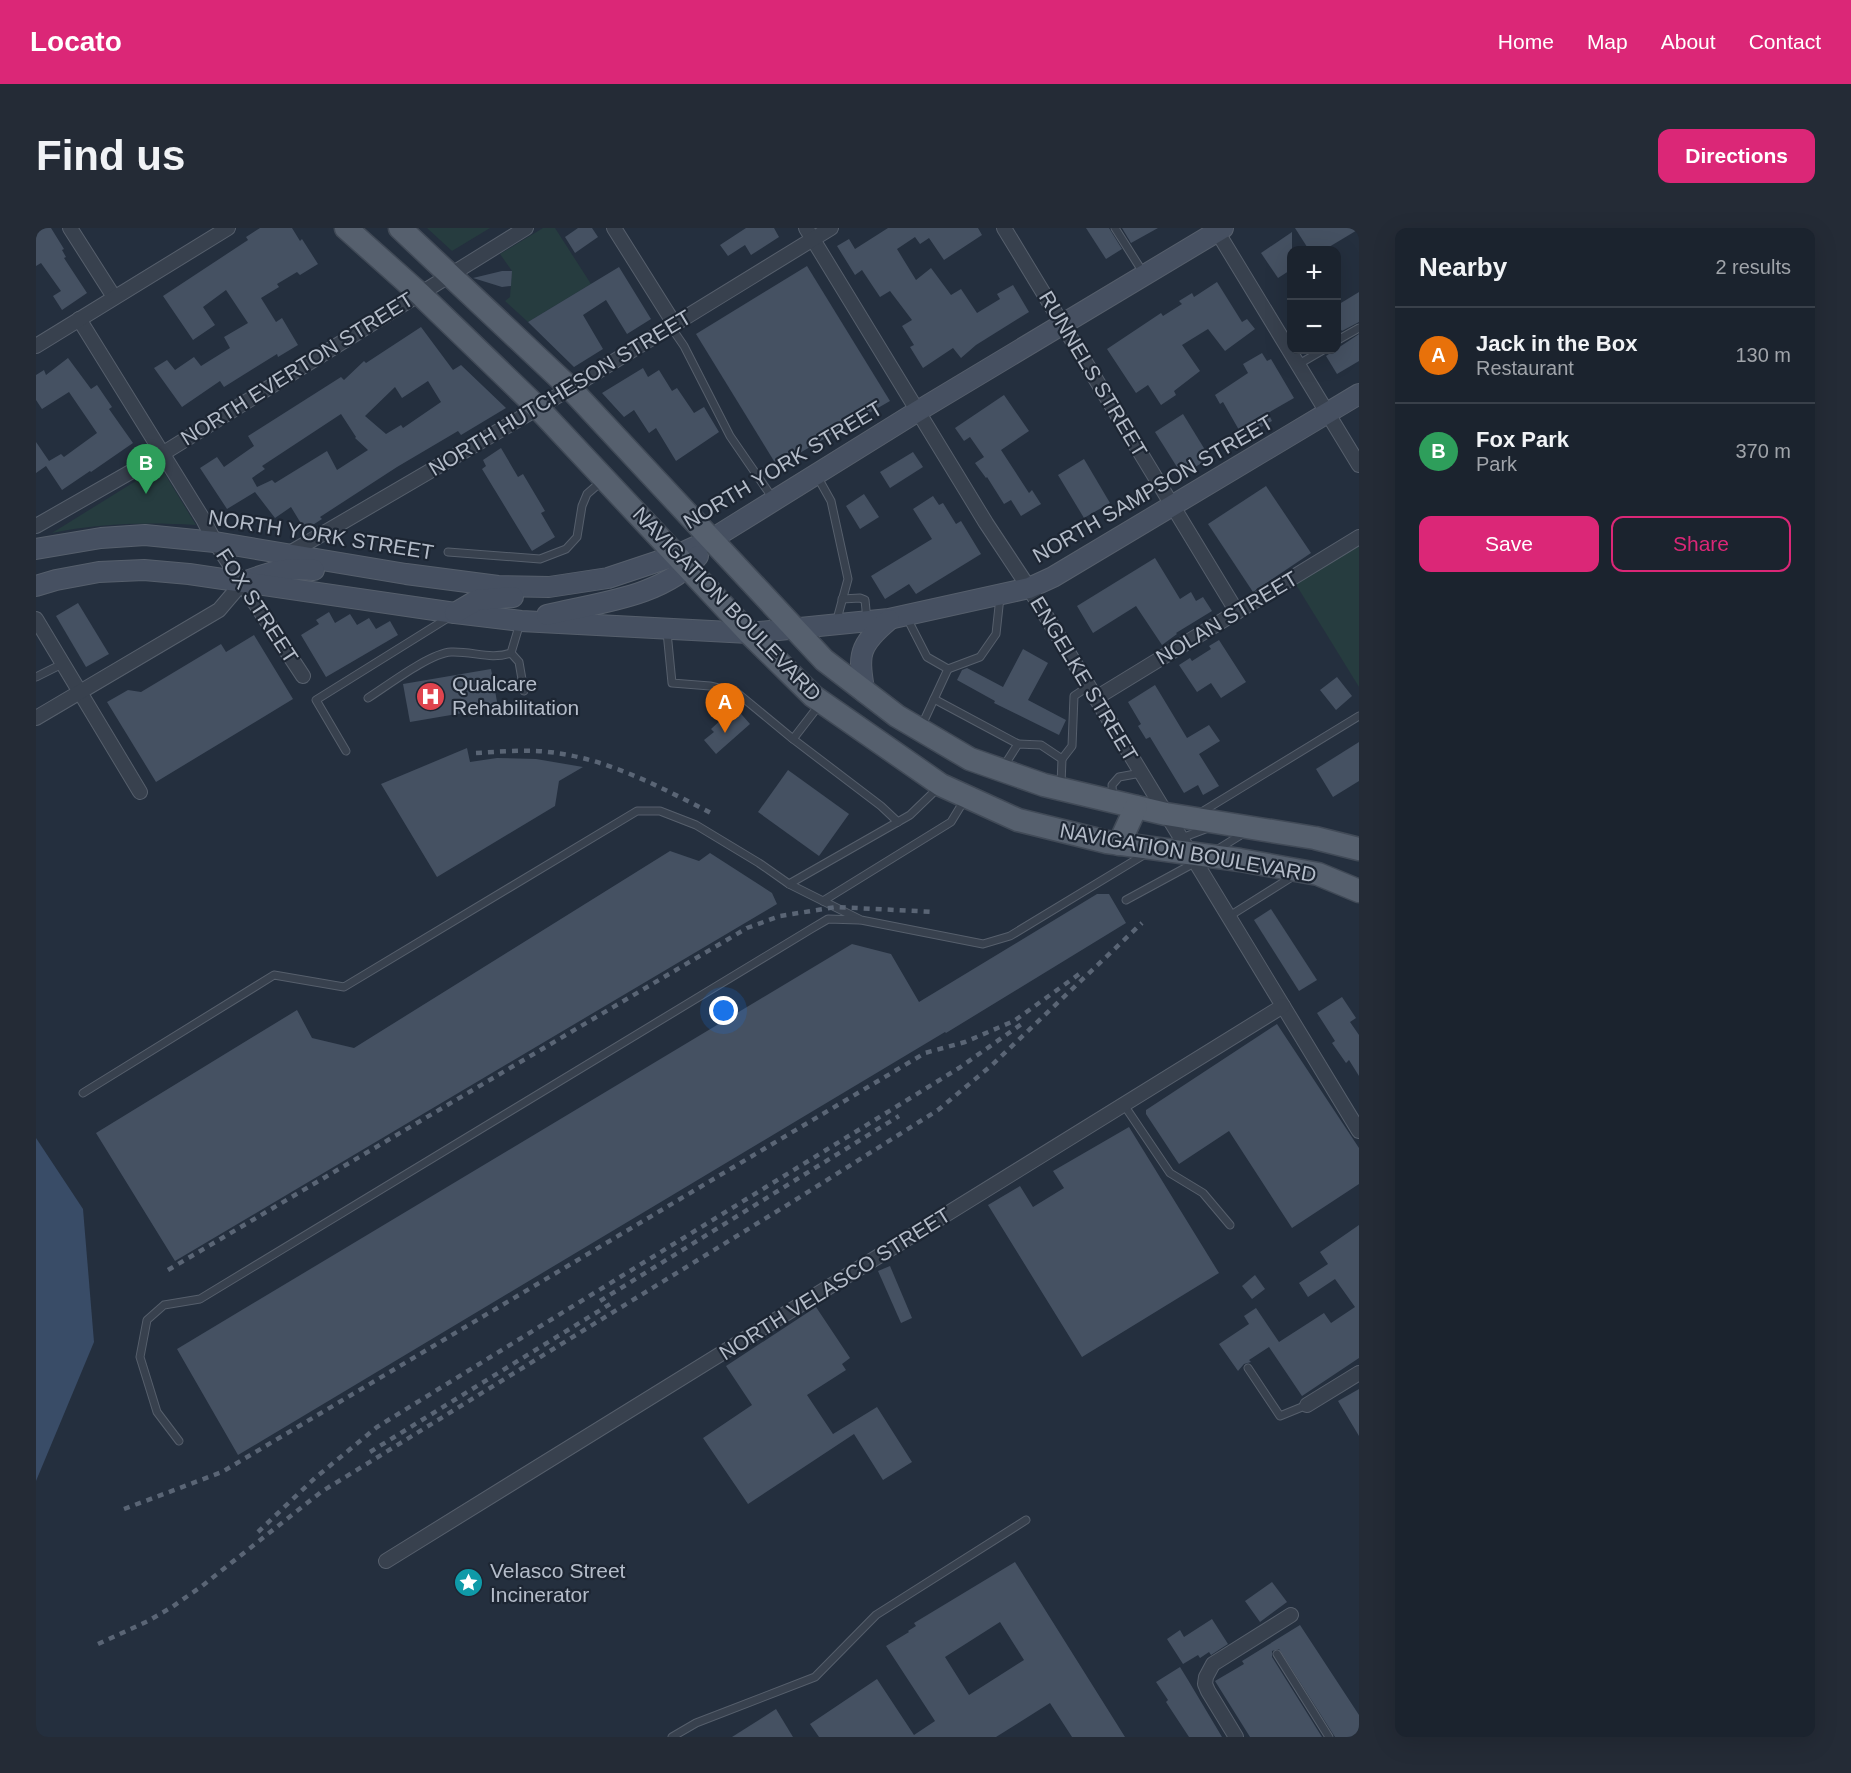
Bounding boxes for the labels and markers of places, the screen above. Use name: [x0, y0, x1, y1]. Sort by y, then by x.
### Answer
pin: B: [126, 444, 166, 494]
place label: Qualcare Rehabilitation: [452, 672, 579, 719]
hospital icon: Qualcare Rehabilitation: [415, 680, 447, 712]
pin: A: [706, 684, 744, 733]
place label: Velasco Street Incinerator: [490, 1559, 626, 1606]
place icon: Velasco Street Incinerator: [453, 1567, 485, 1599]

